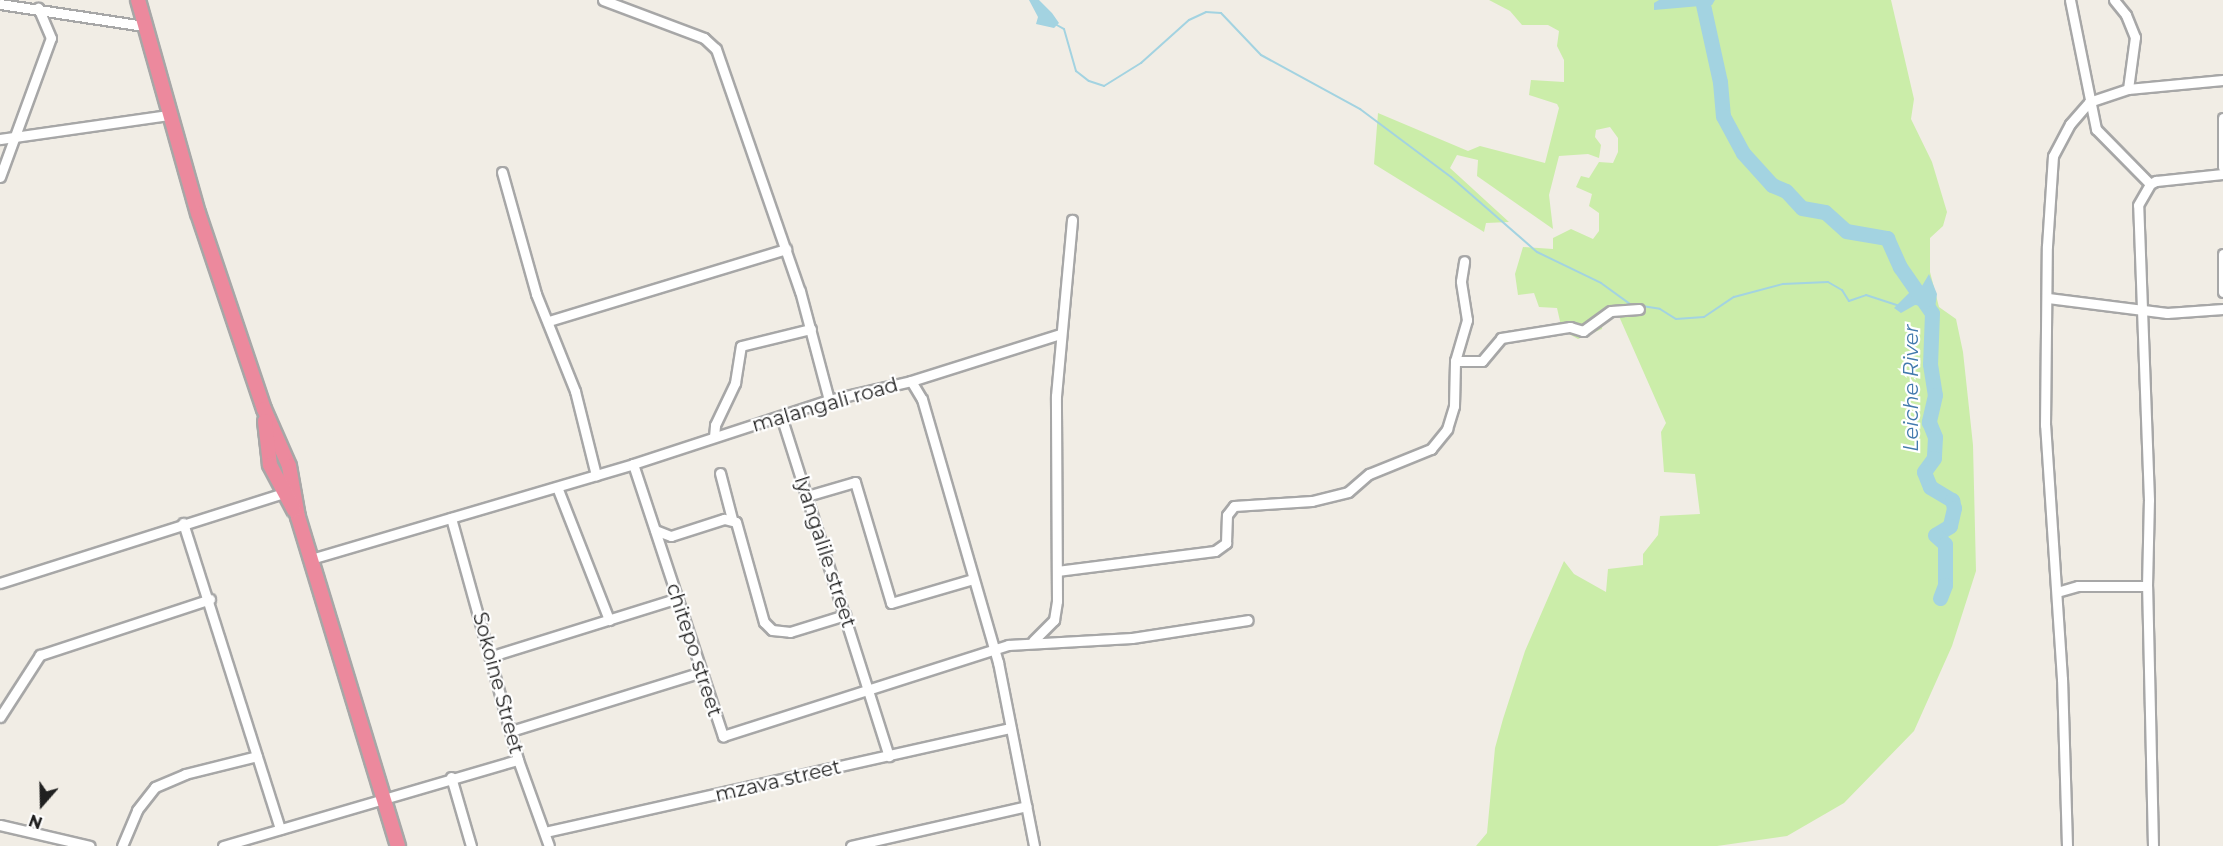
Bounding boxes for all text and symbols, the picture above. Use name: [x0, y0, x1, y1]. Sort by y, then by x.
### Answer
water label: Leiche River: [1898, 324, 1924, 452]
street label: malangali road: [749, 373, 901, 437]
street label: lyangalile street: [789, 473, 861, 631]
street label: chitepo street: [661, 580, 727, 720]
street label: Sokoine Street: [468, 610, 528, 756]
street label: mzava street: [713, 755, 843, 807]
north arrow: [12, 774, 72, 834]
text: N: [26, 810, 45, 833]

